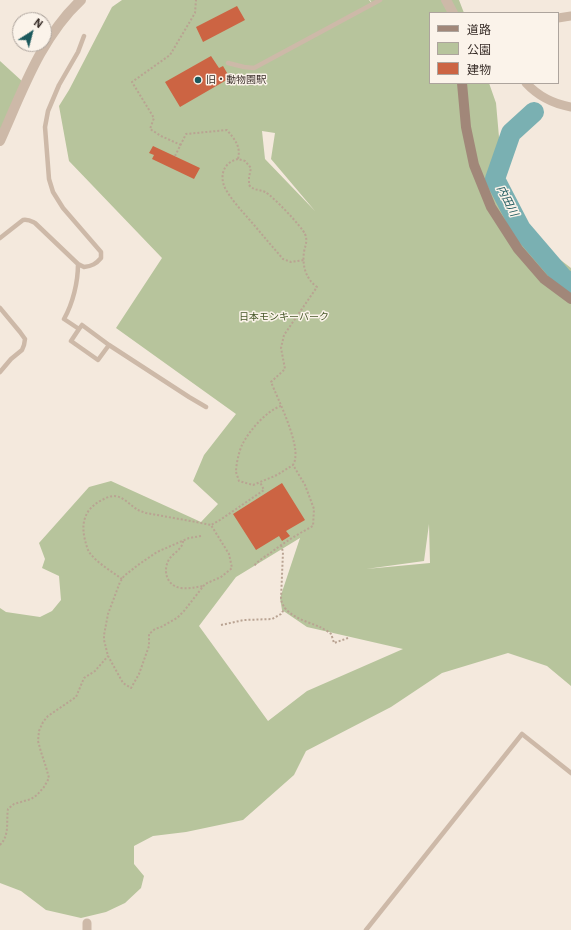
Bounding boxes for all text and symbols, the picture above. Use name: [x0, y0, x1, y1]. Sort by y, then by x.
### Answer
north arrow: [12, 12, 52, 52]
legend: [429, 12, 559, 84]
text: N: [31, 15, 46, 31]
text: 道路: [467, 22, 491, 37]
text: 公園: [467, 42, 491, 57]
text: 建物: [467, 62, 491, 77]
place label: 旧・動物園駅: [206, 74, 266, 86]
marker: 旧・動物園駅: [193, 75, 203, 85]
water label: 内田川: [494, 183, 520, 219]
park label: 日本モンキーパーク: [239, 311, 329, 323]

